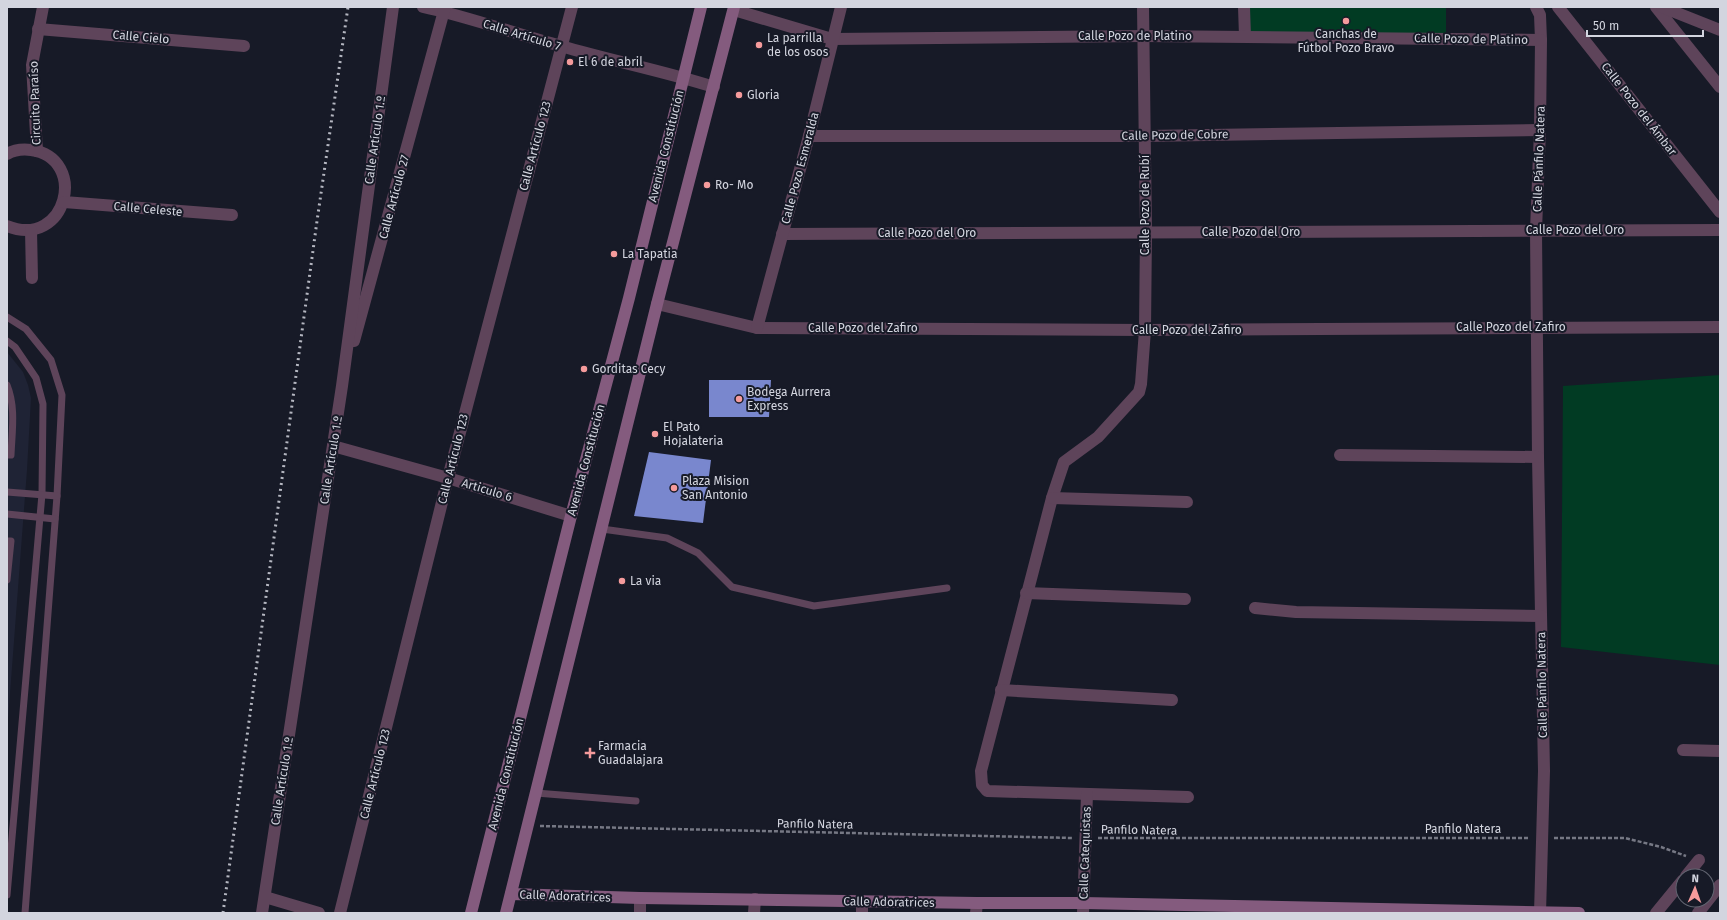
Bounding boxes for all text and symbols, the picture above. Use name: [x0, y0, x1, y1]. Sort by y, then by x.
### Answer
scale bar: [1587, 12, 1703, 38]
marker: Canchas de Fútbol Pozo Bravo: [1341, 16, 1351, 26]
street label: Calle Artículo 7: [481, 17, 563, 53]
text: 50 m: [1593, 19, 1619, 33]
place label: Canchas de Fútbol Pozo Bravo: [1297, 27, 1395, 55]
street label: Calle Cielo: [112, 28, 170, 46]
street label: Calle Pozo de Platino: [1078, 29, 1192, 43]
place label: La parrilla de los osos: [767, 31, 829, 59]
street label: Calle Pozo de Platino: [1414, 31, 1528, 47]
marker: La parrilla de los osos: [754, 40, 764, 50]
place label: El 6 de abril: [578, 55, 643, 69]
marker: El 6 de abril: [565, 57, 575, 67]
street label: Calle Pozo del Ámbar: [1598, 59, 1681, 159]
street label: Circuito Paraíso: [27, 61, 43, 145]
place label: Gloria: [747, 88, 780, 102]
street label: Avenida Constitución: [645, 89, 687, 203]
marker: Gloria: [734, 90, 744, 100]
street label: Calle Artículo 1.º: [362, 95, 388, 185]
street label: Calle Artículo 123: [516, 100, 554, 192]
street label: Calle Pánfilo Natera: [1530, 106, 1548, 212]
street label: Calle Pozo Esmeralda: [778, 111, 822, 225]
street label: Calle Pozo de Cobre: [1121, 127, 1229, 143]
street label: Calle Artículo 27: [376, 153, 412, 241]
street label: Calle Pozo de Rubí: [1138, 154, 1152, 255]
place label: Ro- Mo: [715, 178, 753, 192]
marker: Ro- Mo: [702, 180, 712, 190]
street label: Calle Celeste: [113, 199, 183, 219]
street label: Calle Pozo del Oro: [1526, 223, 1624, 237]
street label: Calle Pozo del Oro: [1202, 225, 1300, 239]
street label: Calle Pozo del Oro: [878, 226, 976, 240]
place label: La Tapatia: [622, 247, 677, 261]
marker: La Tapatia: [609, 249, 619, 259]
street label: Calle Pozo del Zafiro: [1456, 320, 1566, 334]
street label: Calle Pozo del Zafiro: [808, 321, 918, 335]
street label: Calle Pozo del Zafiro: [1132, 323, 1242, 337]
place label: Gorditas Cecy: [592, 362, 666, 376]
marker: Gorditas Cecy: [579, 364, 589, 374]
place label: Bodega Aurrera Express: [747, 385, 831, 413]
marker: Bodega Aurrera Express: [734, 394, 744, 404]
street label: Avenida Constitución: [564, 403, 608, 517]
street label: Calle Artículo 123: [435, 413, 471, 505]
street label: Calle Artículo 1.º: [317, 415, 345, 505]
place label: El Pato Hojalateria: [663, 420, 723, 448]
marker: El Pato Hojalateria: [650, 429, 660, 439]
place label: Plaza Mision San Antonio: [682, 474, 749, 502]
street label: Articulo 6: [460, 476, 514, 504]
marker: Plaza Mision San Antonio: [669, 483, 679, 493]
place label: La via: [630, 574, 661, 588]
marker: La via: [617, 576, 627, 586]
street label: Calle Pánfilo Natera: [1534, 632, 1550, 738]
street label: Avenida Constitución: [485, 717, 527, 831]
street label: Calle Artículo 123: [357, 728, 393, 820]
street label: Calle Artículo 1.º: [268, 736, 296, 826]
place label: Farmacia Guadalajara: [598, 739, 663, 767]
marker: Farmacia Guadalajara: [585, 748, 595, 758]
street label: Calle Catequistas: [1076, 806, 1094, 900]
street label: Panfilo Natera: [777, 816, 853, 832]
street label: Panfilo Natera: [1101, 822, 1177, 838]
street label: Panfilo Natera: [1425, 822, 1501, 836]
north arrow: [1675, 868, 1715, 908]
text: N: [1691, 872, 1699, 885]
street label: Calle Adoratrices: [519, 887, 611, 905]
street label: Calle Adoratrices: [843, 894, 935, 910]

